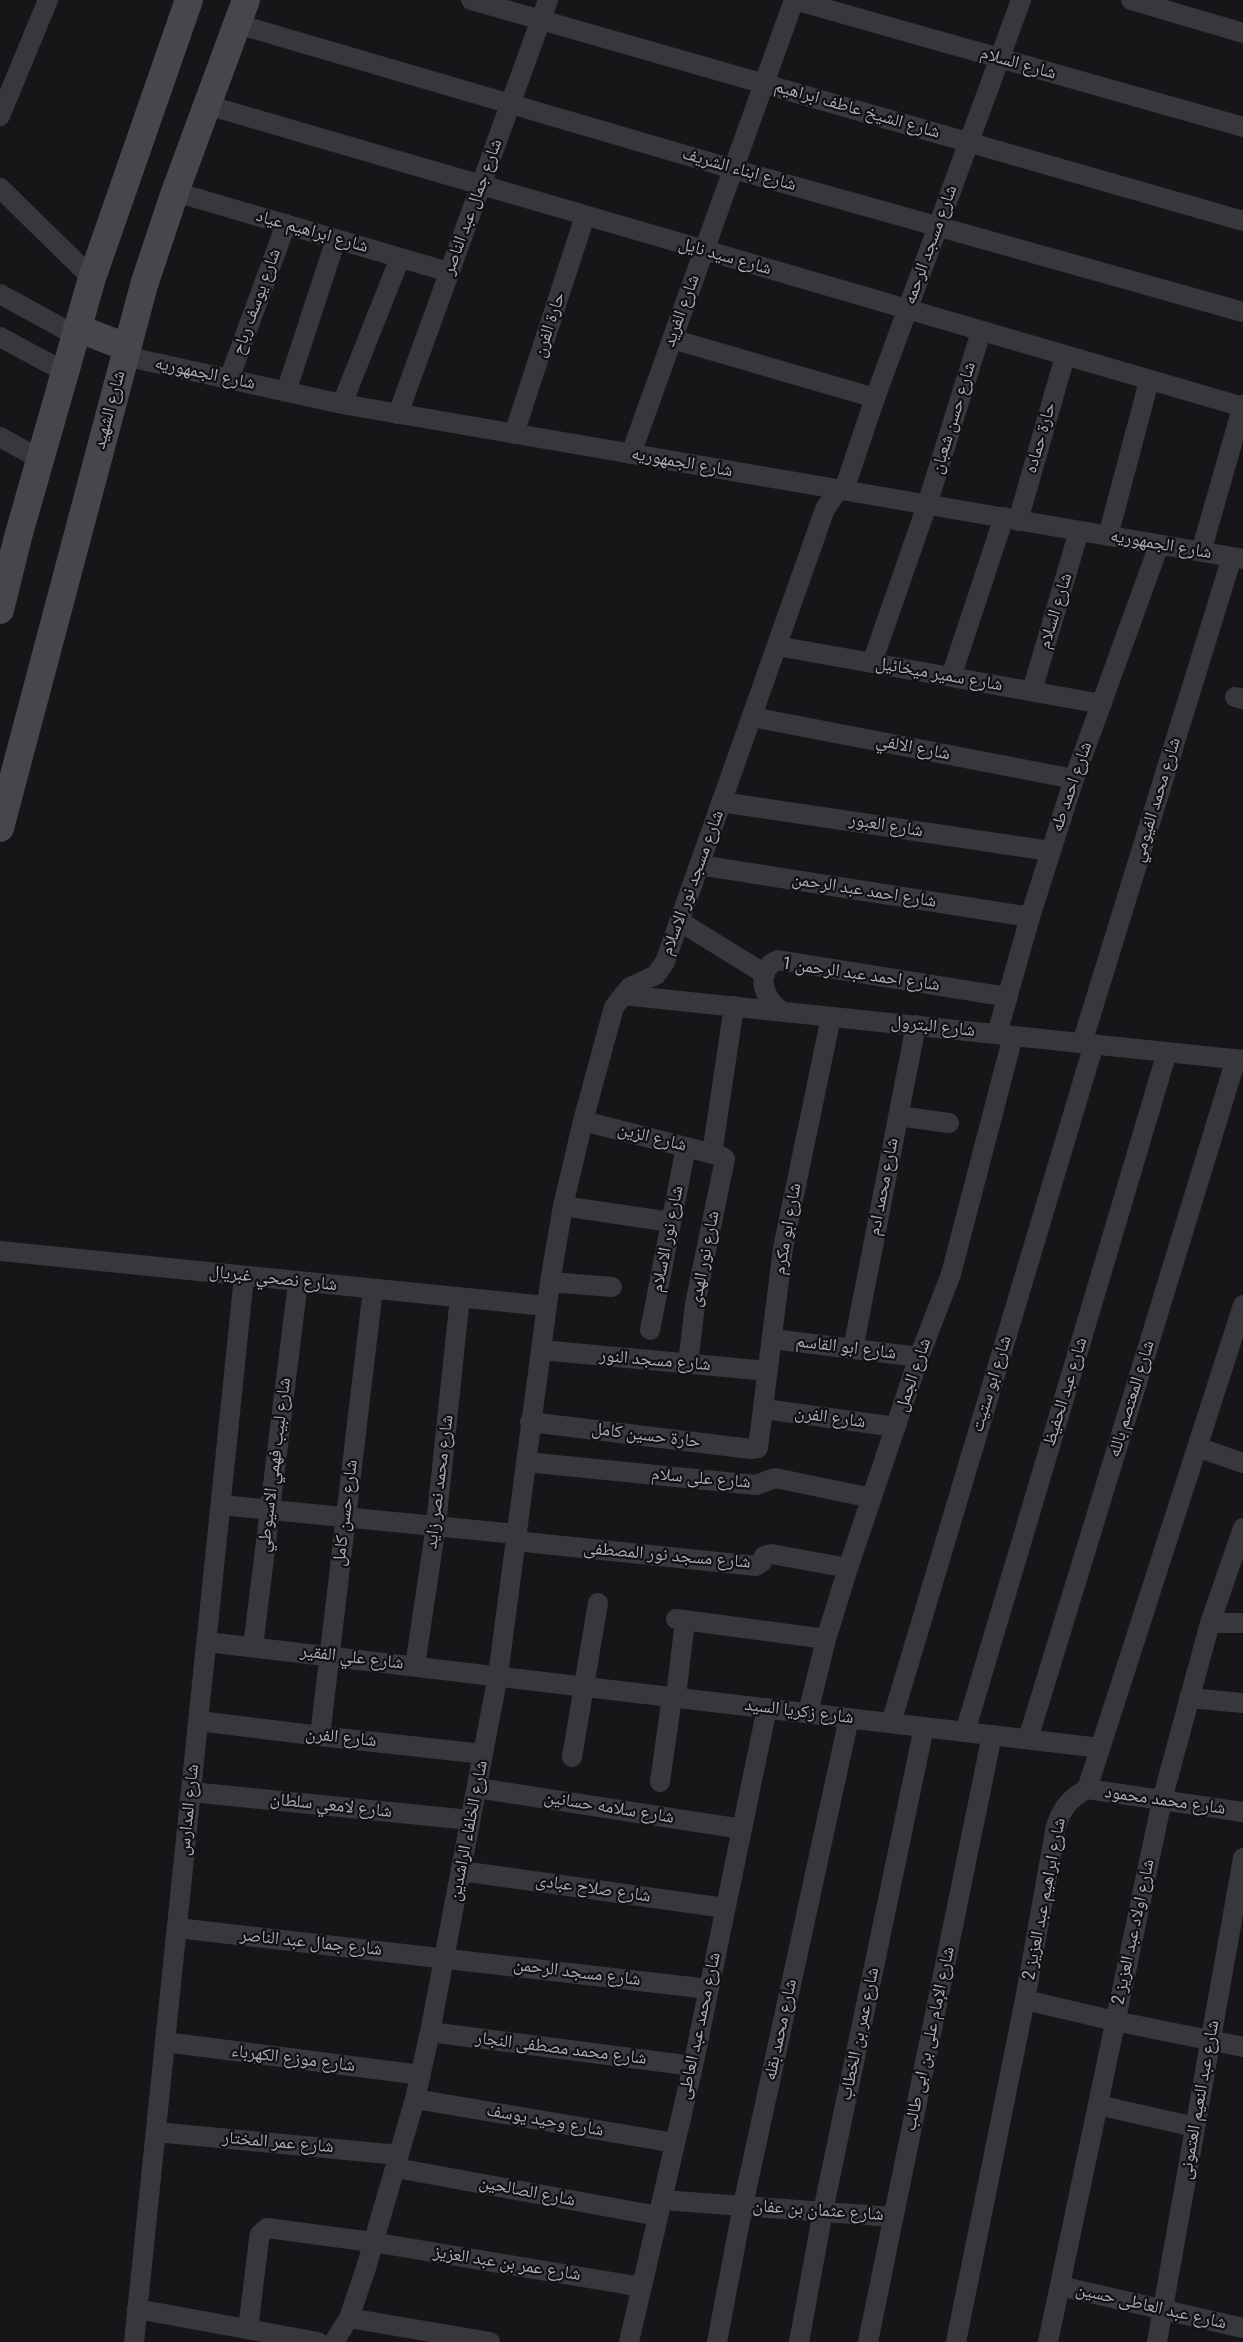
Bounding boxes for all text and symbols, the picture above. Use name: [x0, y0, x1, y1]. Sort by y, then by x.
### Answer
street label: شارع السلام: [977, 43, 1059, 85]
street label: شارع الشيخ عاطف ابراهيم: [772, 76, 942, 144]
street label: شارع جمال عبد الناصر: [438, 136, 508, 278]
street label: شارع ابناء الشريف: [680, 143, 798, 197]
street label: شارع مسجد الرحمه: [899, 182, 963, 308]
street label: شارع ابراهيم عياد: [253, 206, 371, 258]
street label: شارع سيد نايل: [676, 233, 774, 281]
street label: شارع يوسف رباح: [228, 246, 286, 358]
street label: شارع الفريد: [659, 272, 705, 350]
street label: حارة الفرن: [529, 290, 571, 360]
street label: شارع الجمهوريه: [153, 353, 257, 395]
street label: شارع حسن شعبان: [927, 359, 981, 477]
street label: شارع الشهيد: [89, 368, 131, 452]
street label: حارة حماده: [1021, 400, 1061, 476]
street label: شارع الجمهوريه: [630, 443, 734, 483]
street label: شارع الجمهوريه: [1109, 525, 1213, 565]
street label: شارع السلام: [1034, 570, 1078, 652]
street label: شارع سمير ميخائيل: [874, 653, 1004, 697]
street label: شارع الالفي: [874, 730, 952, 766]
street label: شارع محمد الفيومي: [1128, 735, 1186, 865]
street label: شارع احمد طه: [1046, 739, 1098, 835]
street label: شارع مسجد نور الاسلام: [657, 808, 729, 958]
street label: شارع العبور: [848, 810, 924, 842]
street label: شارع احمد عبد الرحمن: [790, 869, 938, 913]
street label: شارع احمد عبد الرحمن 1: [781, 953, 941, 997]
street label: شارع البترول: [890, 1012, 976, 1042]
street label: شارع الزين: [615, 1119, 689, 1157]
street label: شارع محمد ادم: [864, 1136, 904, 1238]
street label: شارع ابو مكرم: [769, 1181, 807, 1277]
street label: شارع نور الاسلام: [647, 1184, 689, 1294]
street label: شارع نور الهدى: [685, 1209, 725, 1309]
street label: شارع نصحي غبريال: [208, 1262, 338, 1296]
street label: شارع ابو القاسم: [795, 1331, 897, 1365]
street label: شارع ابو ستيت: [967, 1333, 1017, 1435]
street label: شارع الجمل: [891, 1335, 937, 1415]
street label: شارع عبد الحفيظ: [1039, 1335, 1093, 1449]
street label: شارع المعتصم بالله: [1104, 1338, 1160, 1460]
street label: شارع مسجد النور: [598, 1345, 712, 1377]
street label: شارع لبيب فهمي الاسيوطي: [254, 1376, 296, 1554]
street label: شارع الفرن: [793, 1402, 867, 1434]
street label: شارع محمد نصر زايد: [421, 1414, 459, 1550]
street label: حارة حسين كامل: [590, 1419, 702, 1453]
street label: شارع حسن كامل: [329, 1458, 363, 1568]
street label: شارع على سلام: [650, 1464, 752, 1494]
street label: شارع مسجد نور المصطفى: [582, 1538, 752, 1574]
street label: شارع علي الفقير: [299, 1641, 405, 1675]
street label: شارع زكريا السيد: [743, 1695, 855, 1729]
street label: شارع الفرن: [304, 1724, 378, 1752]
street label: شارع الخلفاء الراشدين: [445, 1759, 493, 1903]
street label: شارع المدارس: [173, 1763, 205, 1857]
street label: شارع محمد محمود: [1103, 1782, 1227, 1820]
street label: شارع سلامه حسانين: [542, 1787, 676, 1829]
street label: شارع لامعي سلطان: [269, 1789, 393, 1823]
street label: شارع ابراهيم عبد العزيز 2: [1019, 1816, 1071, 1982]
street label: شارع اولاد عبد العزيز 2: [1108, 1857, 1160, 2007]
street label: شارع صلاح عبادى: [534, 1870, 652, 1908]
street label: شارع جمال عبد الناصر: [239, 1925, 383, 1961]
street label: شارع الإمام على بن ابى طالب: [900, 1945, 960, 2133]
street label: شارع محمد عبد العاطى: [674, 1950, 726, 2102]
street label: شارع مسجد الرحمن: [512, 1954, 642, 1992]
street label: شارع عمر بن الخطاب: [835, 1965, 885, 2103]
street label: شارع محمد بقله: [760, 1977, 802, 2083]
street label: شارع عبد النعيم العتمونى: [1175, 2019, 1225, 2181]
street label: شارع محمد مصطفى النجار: [474, 2028, 648, 2070]
street label: شارع موزع الكهرباء: [230, 2041, 356, 2077]
street label: شارع وحيد يوسف: [485, 2100, 605, 2142]
street label: شارع عمر المختار: [221, 2127, 335, 2159]
street label: شارع الصالحين: [477, 2172, 577, 2212]
street label: شارع عثمان بن عفان: [752, 2196, 884, 2226]
street label: شارع عمر بن عبد العزيز: [432, 2242, 582, 2286]
street label: شارع عبد العاطى حسين: [1073, 2279, 1229, 2335]

